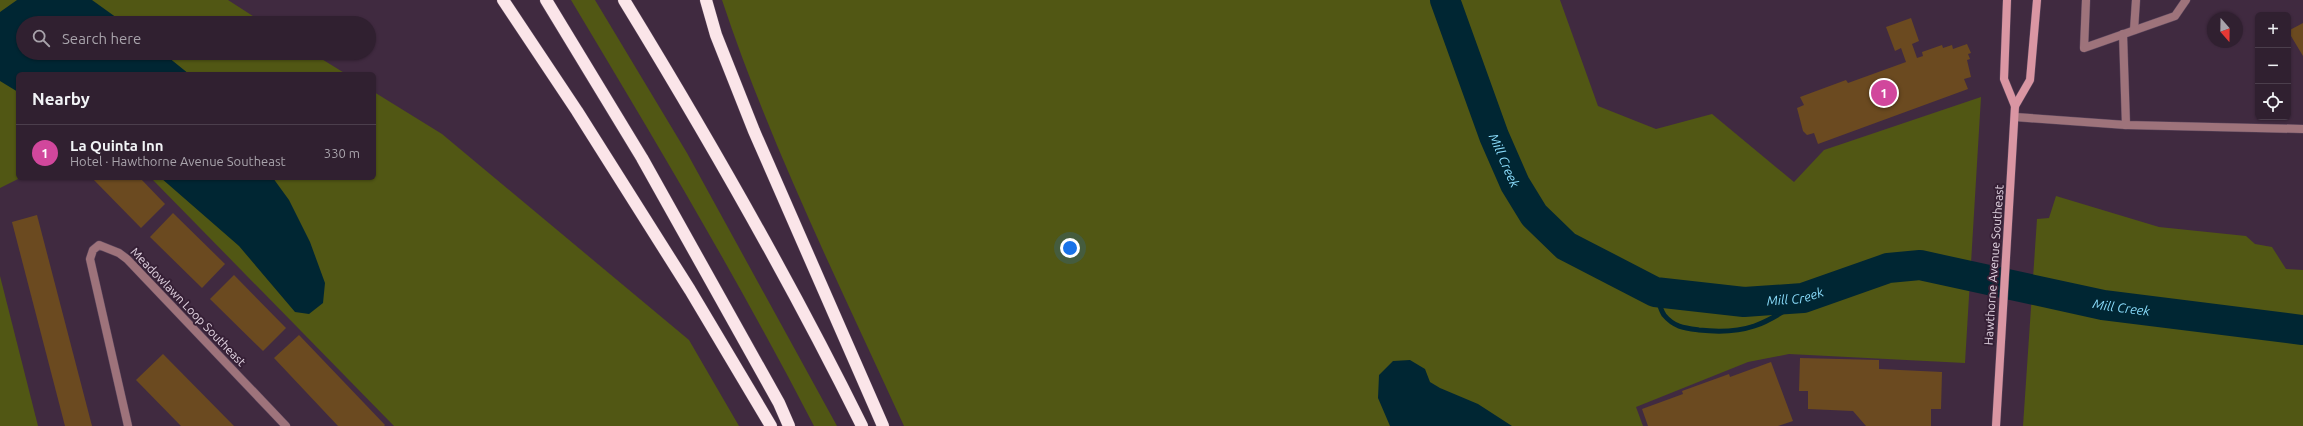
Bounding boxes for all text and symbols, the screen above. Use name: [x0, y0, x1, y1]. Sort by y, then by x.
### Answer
north arrow: [2207, 12, 2243, 48]
map controls: [2255, 12, 2291, 120]
button: +: [2255, 12, 2291, 48]
search box: [16, 16, 376, 60]
icon: search: [30, 27, 52, 49]
text: Search here: [62, 30, 141, 47]
button: −: [2255, 48, 2291, 84]
pin: 1: [1871, 78, 1897, 108]
button: locate: [2255, 84, 2291, 120]
text: Nearby: [32, 89, 90, 108]
water label: Mill Creek: [1487, 131, 1523, 190]
text: La Quinta Inn: [70, 137, 164, 154]
text: 1: [41, 146, 49, 160]
text: 330 m: [324, 146, 360, 160]
text: Hotel · Hawthorne Avenue Southeast: [70, 154, 286, 168]
street label: Hawthorne Avenue Southeast: [1981, 184, 2006, 346]
your location: [1060, 238, 1080, 258]
street label: Meadowlawn Loop Southeast: [128, 245, 249, 369]
water label: Mill Creek: [1766, 284, 1825, 307]
water label: Mill Creek: [2092, 296, 2151, 318]

